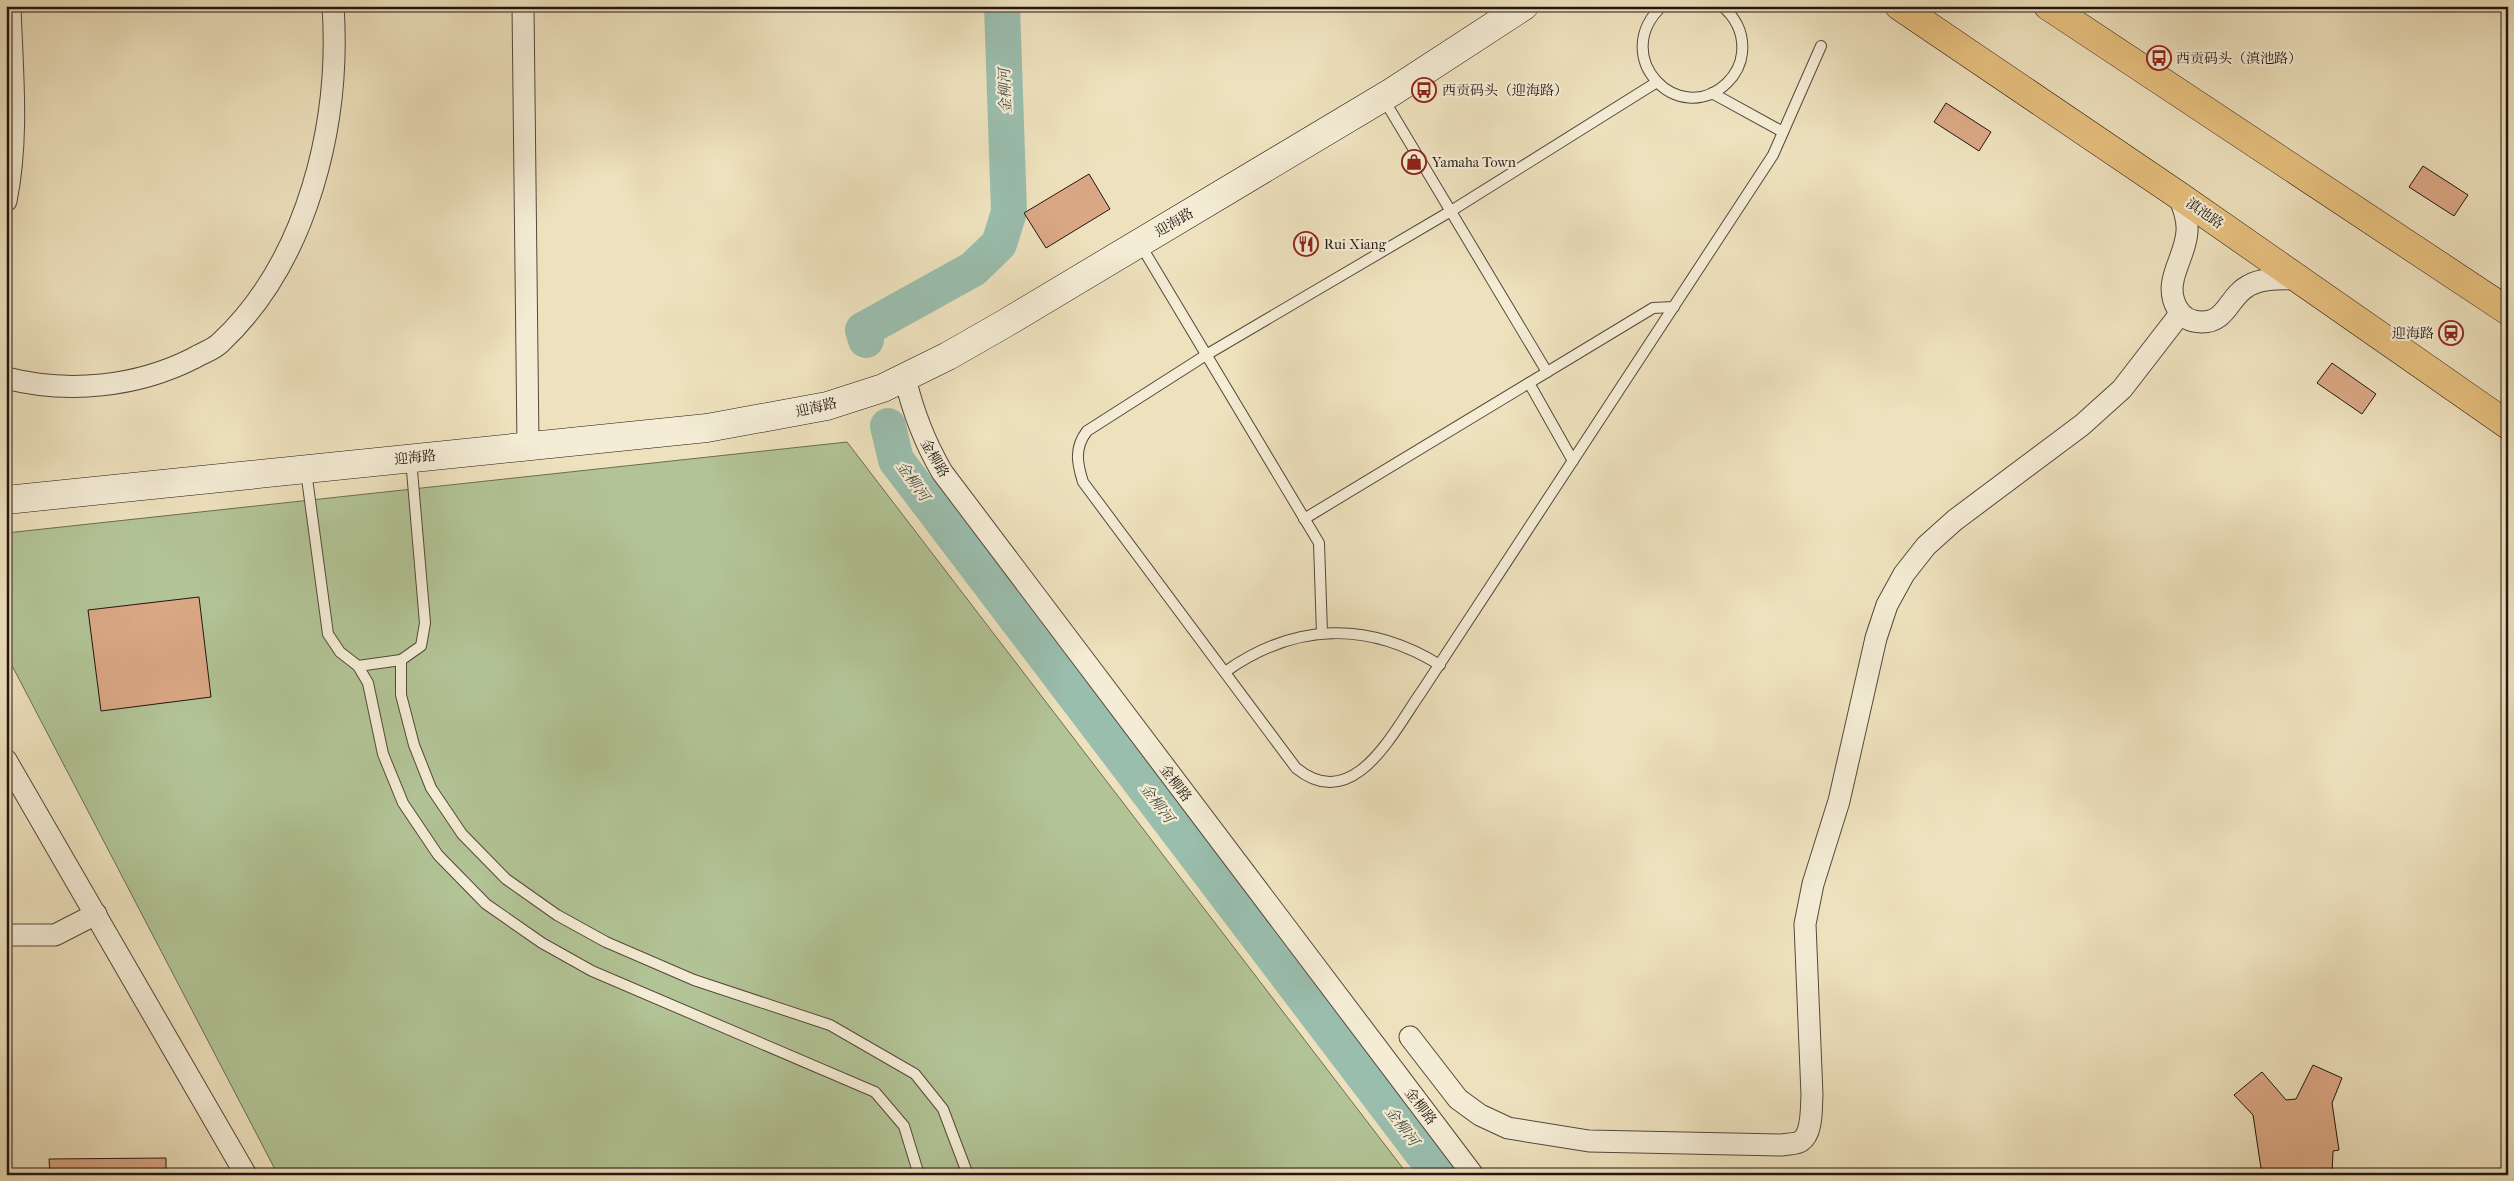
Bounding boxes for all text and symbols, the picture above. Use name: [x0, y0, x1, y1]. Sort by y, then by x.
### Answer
bus stop icon: 西贡码头（滇池路）: [2146, 45, 2172, 71]
place label: 西贡码头（滇池路）: [2176, 50, 2302, 67]
water label: 金柳河: [995, 65, 1015, 114]
bus stop icon: 西贡码头（迎海路）: [1411, 77, 1437, 103]
place label: 西贡码头（迎海路）: [1442, 82, 1568, 99]
shop icon: Yamaha Town: [1401, 149, 1427, 175]
place label: Yamaha Town: [1431, 154, 1516, 171]
street label: 滇池路: [2183, 194, 2227, 232]
street label: 迎海路: [1152, 204, 1197, 241]
restaurant icon: Rui Xiang: [1293, 231, 1319, 257]
place label: Rui Xiang: [1324, 236, 1387, 253]
station icon: 迎海路: [2438, 320, 2464, 346]
place label: 迎海路: [2392, 325, 2434, 342]
street label: 迎海路: [794, 394, 838, 420]
street label: 金柳路: [917, 436, 952, 481]
street label: 迎海路: [393, 447, 437, 468]
water label: 金柳河: [892, 458, 935, 507]
street label: 金柳路: [1156, 761, 1195, 805]
water label: 金柳河: [1136, 780, 1180, 829]
street label: 金柳路: [1401, 1084, 1440, 1128]
water label: 金柳河: [1381, 1103, 1425, 1152]

